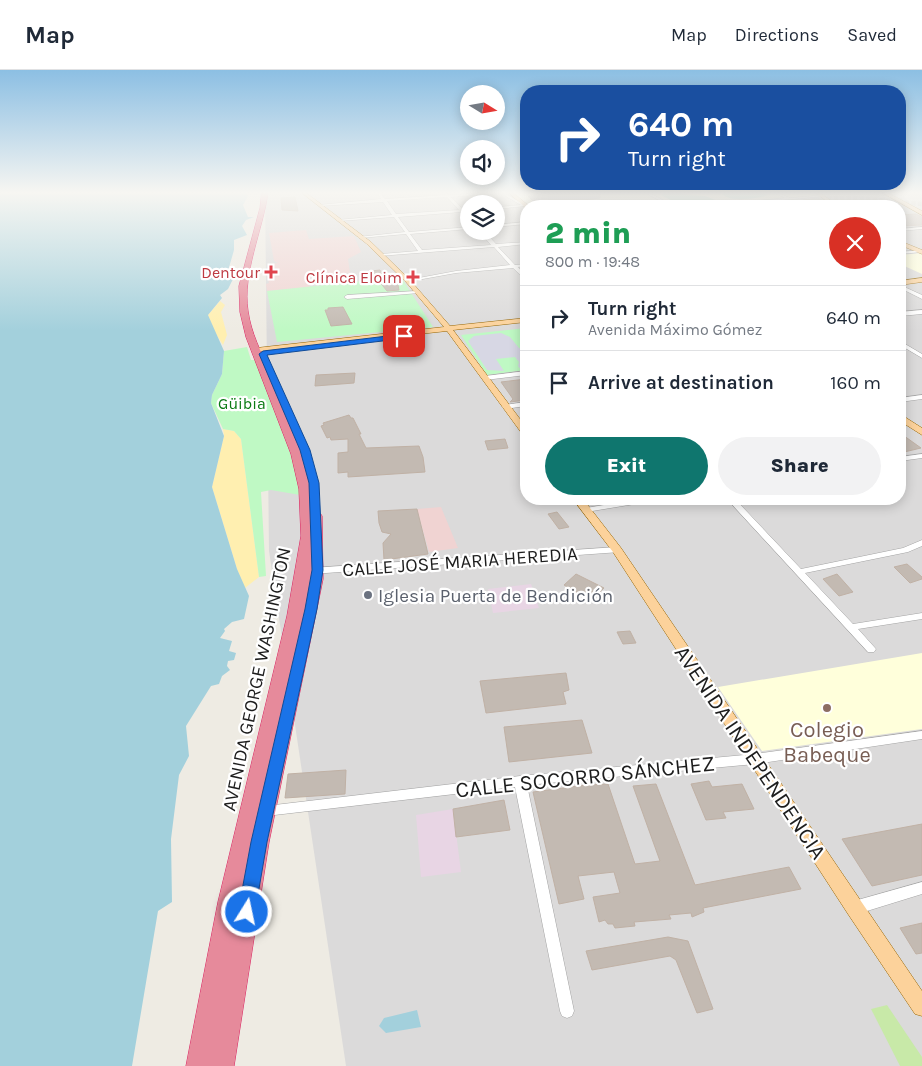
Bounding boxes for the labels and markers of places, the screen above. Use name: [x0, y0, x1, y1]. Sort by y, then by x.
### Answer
place label: Dentour: [201, 263, 260, 282]
marker: Dentour: [264, 265, 278, 279]
place label: Clínica Eloim: [306, 268, 402, 287]
marker: Clínica Eloim: [406, 270, 420, 284]
pin: [383, 315, 425, 357]
place label: Iglesia Puerta de Bendición: [378, 585, 613, 607]
marker: Iglesia Puerta de Bendición: [362, 589, 374, 601]
marker: Colegio Babeque: [821, 702, 833, 714]
place label: Colegio Babeque: [783, 717, 871, 768]

